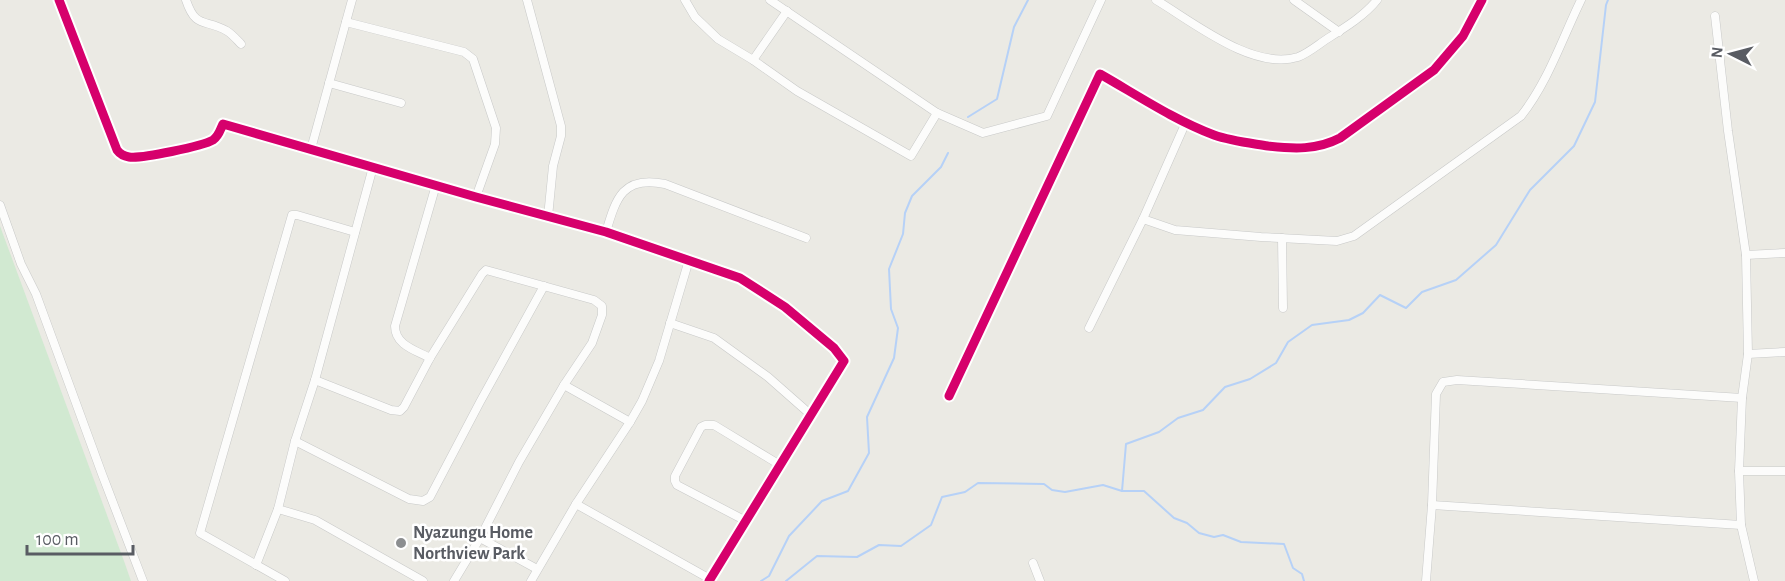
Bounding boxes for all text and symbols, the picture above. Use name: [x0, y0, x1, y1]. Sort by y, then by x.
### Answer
north arrow: [1701, 24, 1761, 84]
text: N: [1709, 46, 1726, 59]
scale bar: [27, 518, 134, 556]
place label: Nyazungu Home Northview Park: [413, 524, 533, 563]
text: 100 m: [36, 531, 79, 549]
marker: Nyazungu Home Northview Park: [394, 536, 408, 550]

